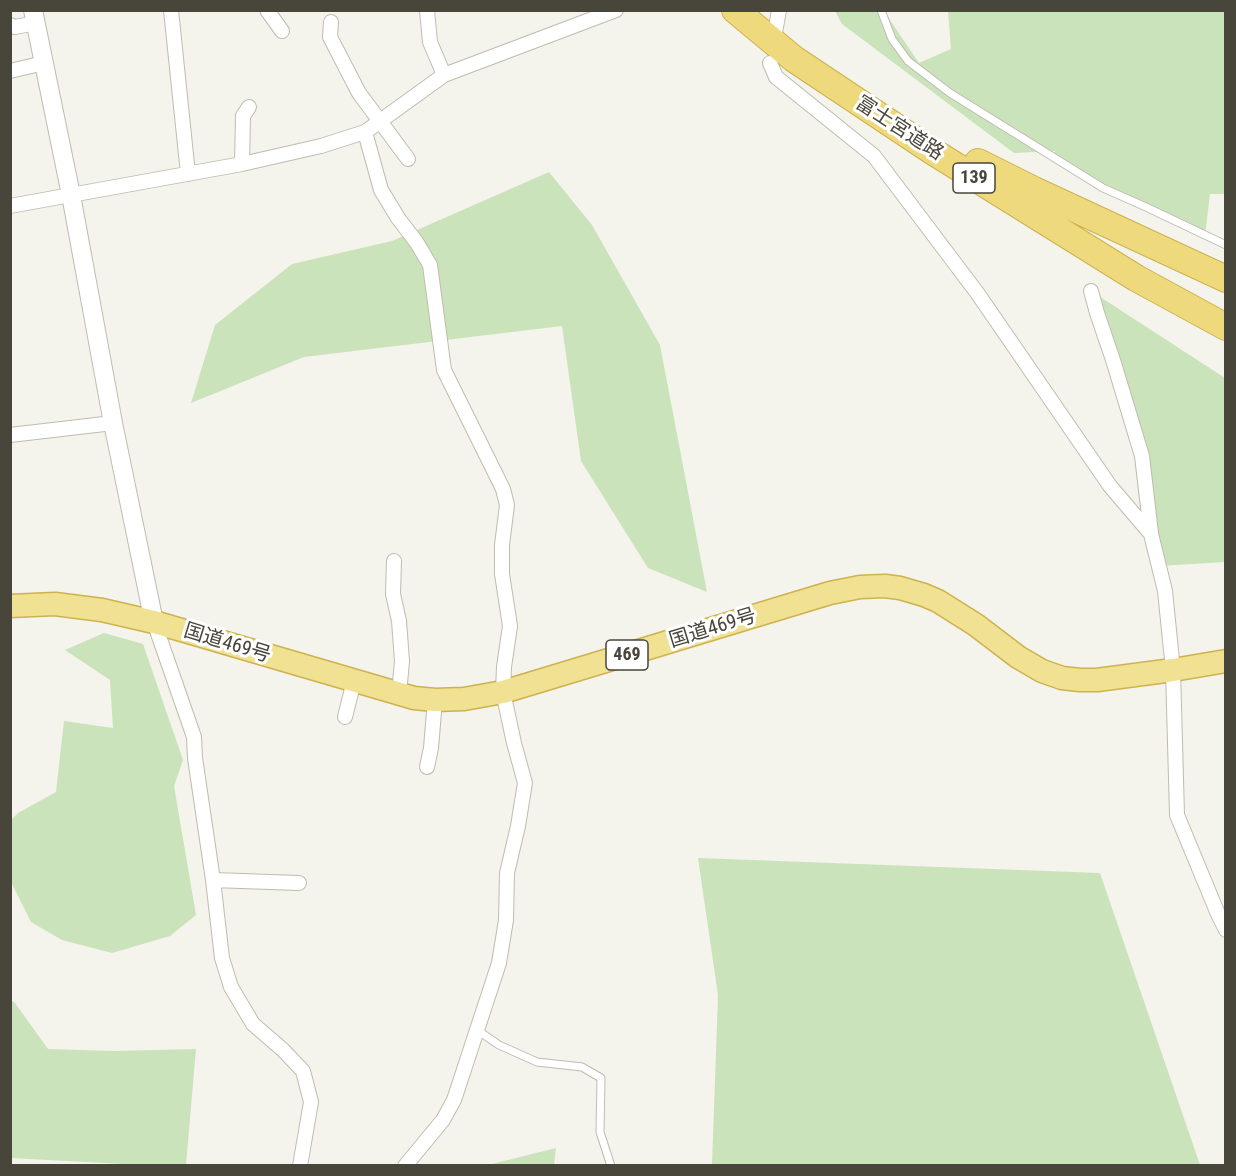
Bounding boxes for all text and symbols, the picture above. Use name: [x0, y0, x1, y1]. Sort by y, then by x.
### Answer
street label: 富士宮道路: [851, 92, 947, 166]
road number: 139: [953, 163, 995, 193]
street label: 国道469号: [667, 604, 759, 654]
street label: 国道469号: [181, 619, 273, 669]
road number: 469: [606, 640, 648, 670]

